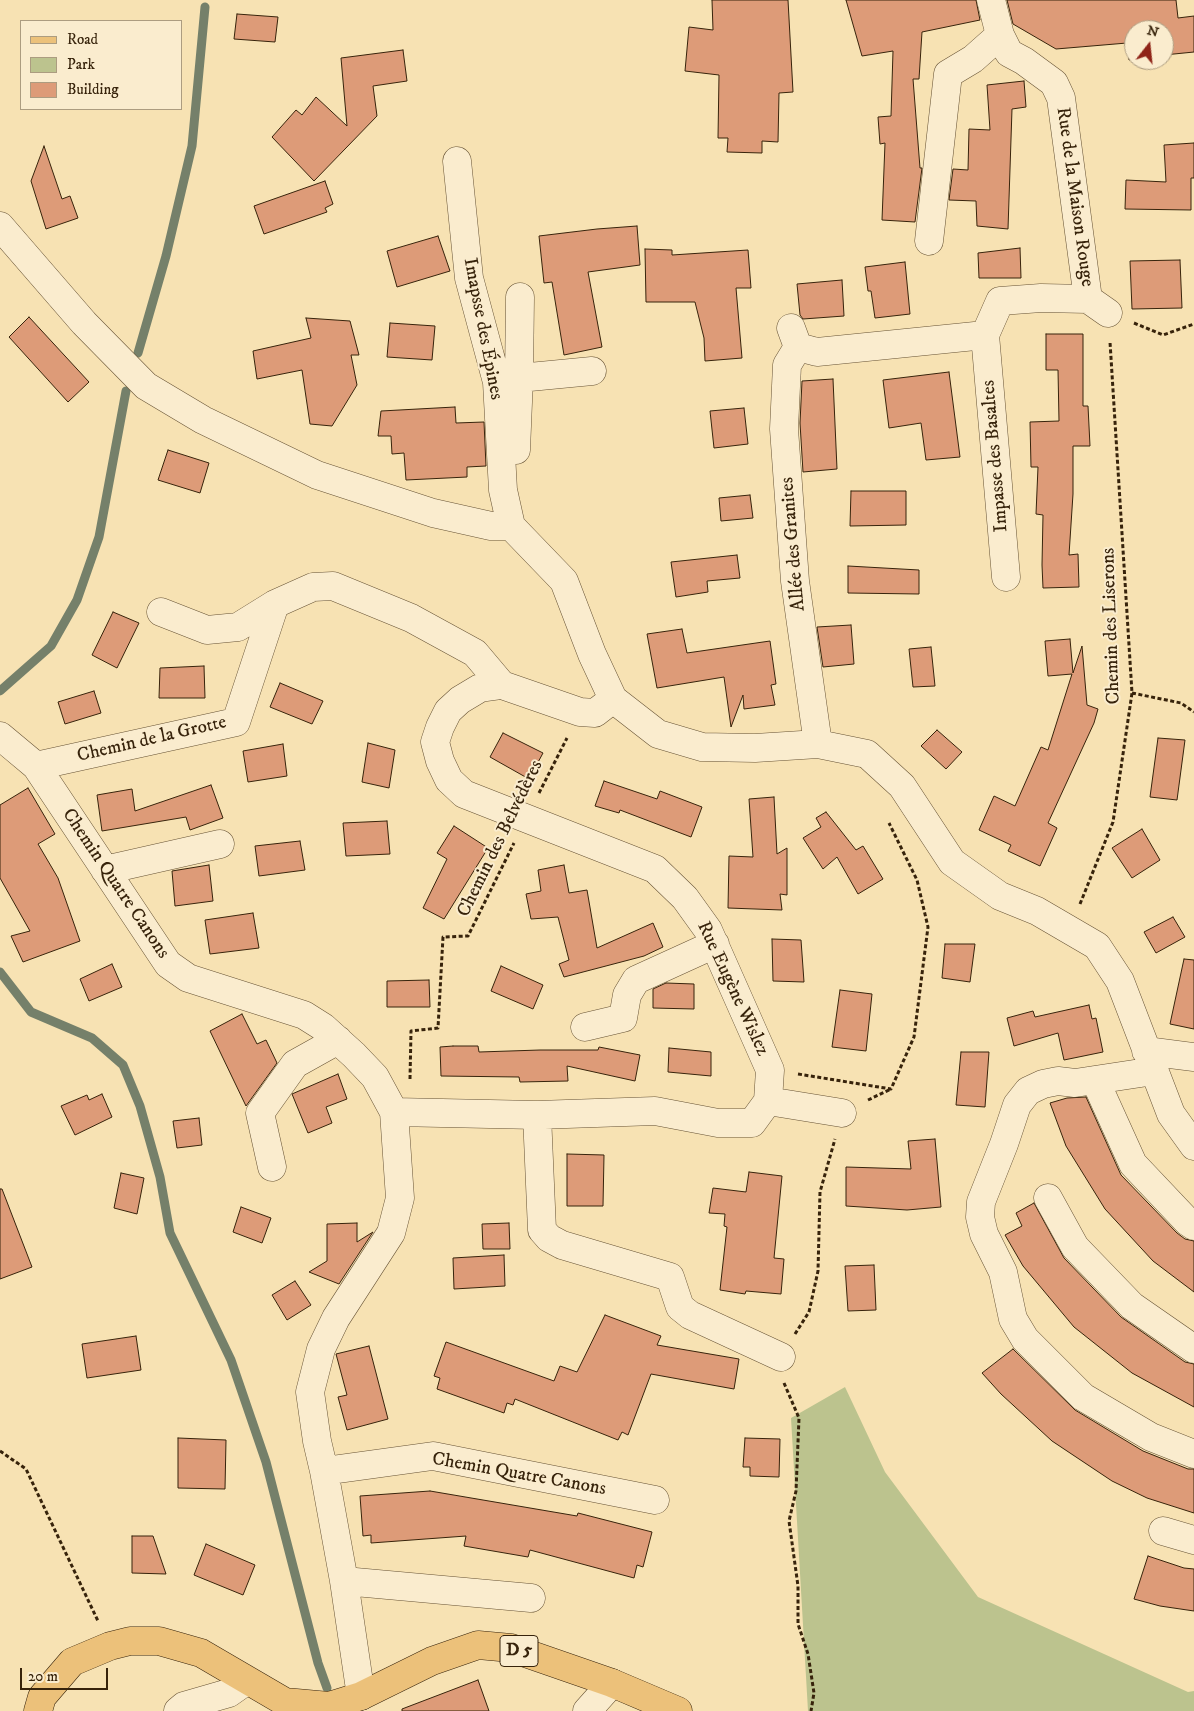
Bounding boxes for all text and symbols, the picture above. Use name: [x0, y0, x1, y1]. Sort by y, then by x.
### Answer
legend: [20, 20, 182, 110]
north arrow: [1124, 20, 1174, 70]
text: N: [1145, 21, 1161, 42]
text: Road: [67, 30, 98, 49]
text: Park: [67, 55, 95, 74]
text: Building: [67, 80, 119, 99]
street label: Rue de la Maison Rouge: [1050, 106, 1098, 288]
street label: Imapsse des Épines: [457, 256, 507, 402]
street label: Impasse des Basaltes: [978, 379, 1014, 533]
street label: Allée des Granites: [777, 476, 811, 612]
street label: Chemin des Liserons: [1098, 547, 1126, 705]
street label: Chemin de la Grotte: [75, 712, 229, 768]
street label: Chemin des Belvédères: [453, 757, 549, 921]
street label: Chemin Quatre Canons: [56, 805, 174, 963]
street label: Rue Eugène Wislez: [691, 918, 773, 1060]
street label: Chemin Quatre Canons: [430, 1448, 608, 1502]
road number: D 5: [500, 1635, 538, 1666]
scale bar: [22, 1658, 110, 1690]
text: 20 m: [28, 1667, 58, 1686]

